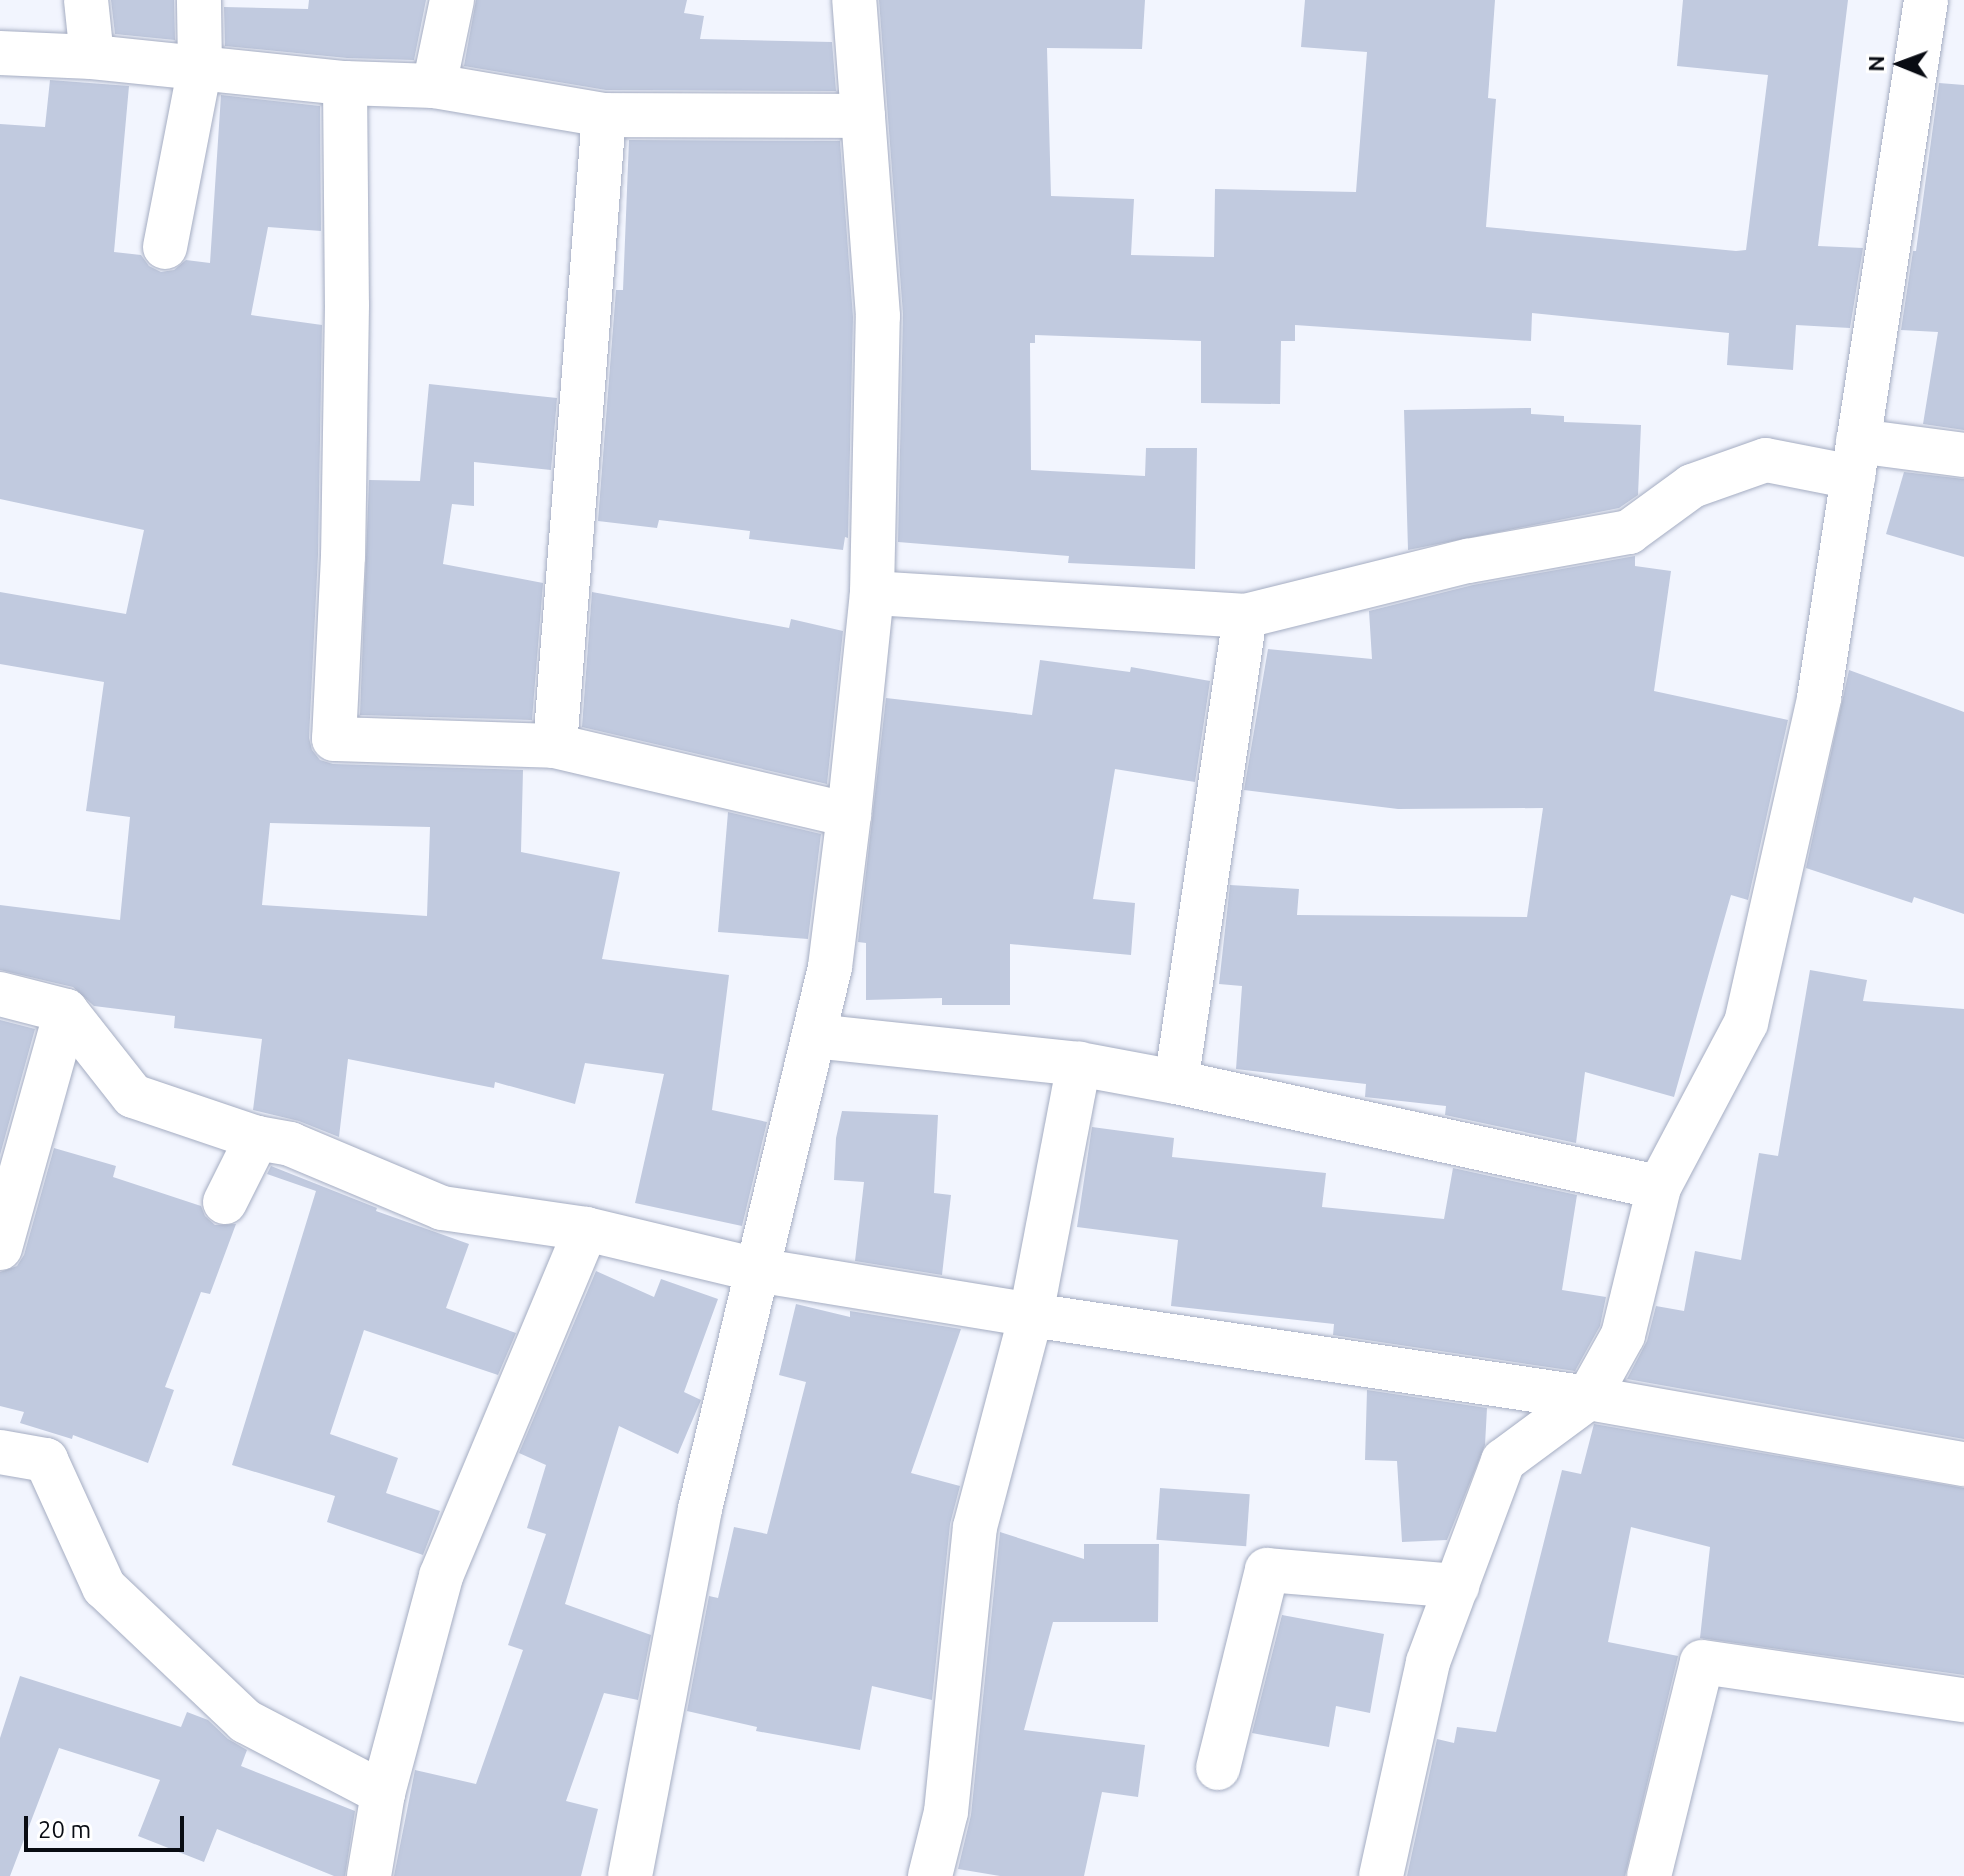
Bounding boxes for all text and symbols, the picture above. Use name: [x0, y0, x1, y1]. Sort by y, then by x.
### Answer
north arrow: [1860, 24, 1940, 104]
text: N: [1863, 55, 1888, 72]
scale bar: [28, 1800, 188, 1850]
text: 20 m: [38, 1816, 91, 1843]

